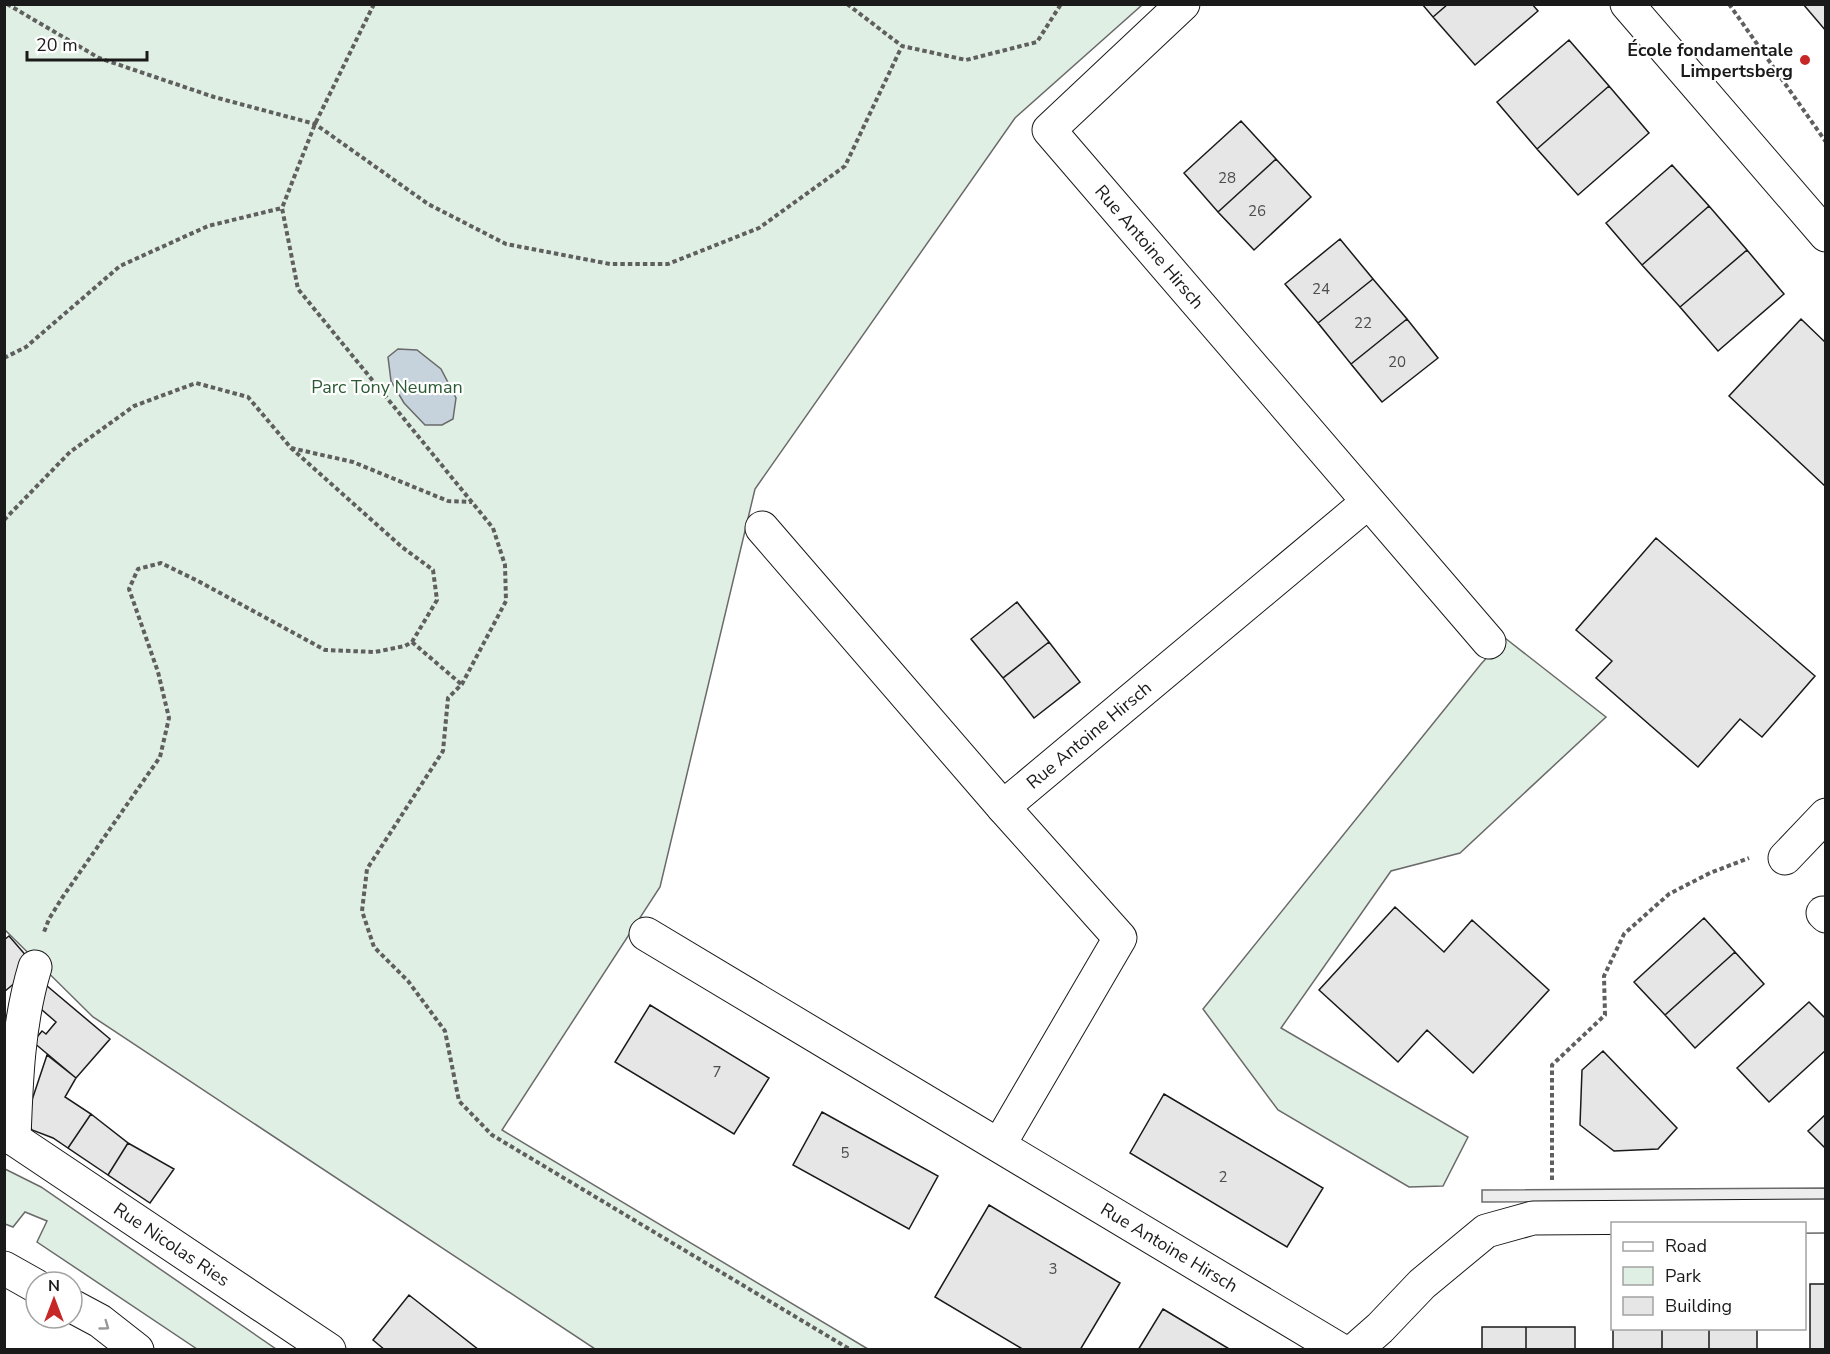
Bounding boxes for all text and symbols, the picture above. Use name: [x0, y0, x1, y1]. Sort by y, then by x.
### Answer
scale bar: [27, 24, 147, 62]
text: 20 m: [36, 33, 78, 57]
place label: École fondamentale Limpertsberg: [1627, 38, 1793, 83]
marker: École fondamentale Limpertsberg: [1798, 53, 1812, 67]
house number: 28: [1218, 168, 1236, 188]
street label: Rue Antoine Hirsch: [1089, 180, 1209, 314]
house number: 26: [1248, 201, 1266, 221]
house number: 24: [1312, 279, 1330, 299]
house number: 22: [1354, 313, 1372, 333]
house number: 20: [1388, 352, 1406, 372]
park label: Parc Tony Neuman: [311, 375, 463, 399]
street label: Rue Antoine Hirsch: [1021, 676, 1157, 794]
house number: 7: [712, 1062, 722, 1082]
house number: 5: [840, 1143, 850, 1163]
house number: 2: [1218, 1167, 1228, 1187]
street label: Rue Nicolas Ries: [109, 1197, 234, 1292]
street label: Rue Antoine Hirsch: [1096, 1197, 1242, 1298]
legend: [1611, 1222, 1806, 1330]
text: Road: [1665, 1234, 1707, 1258]
house number: 3: [1048, 1259, 1058, 1279]
text: Park: [1665, 1264, 1702, 1288]
north arrow: [24, 1270, 84, 1330]
text: N: [48, 1275, 60, 1297]
text: Building: [1665, 1294, 1732, 1318]
one-way arrow: [99, 1319, 110, 1330]

